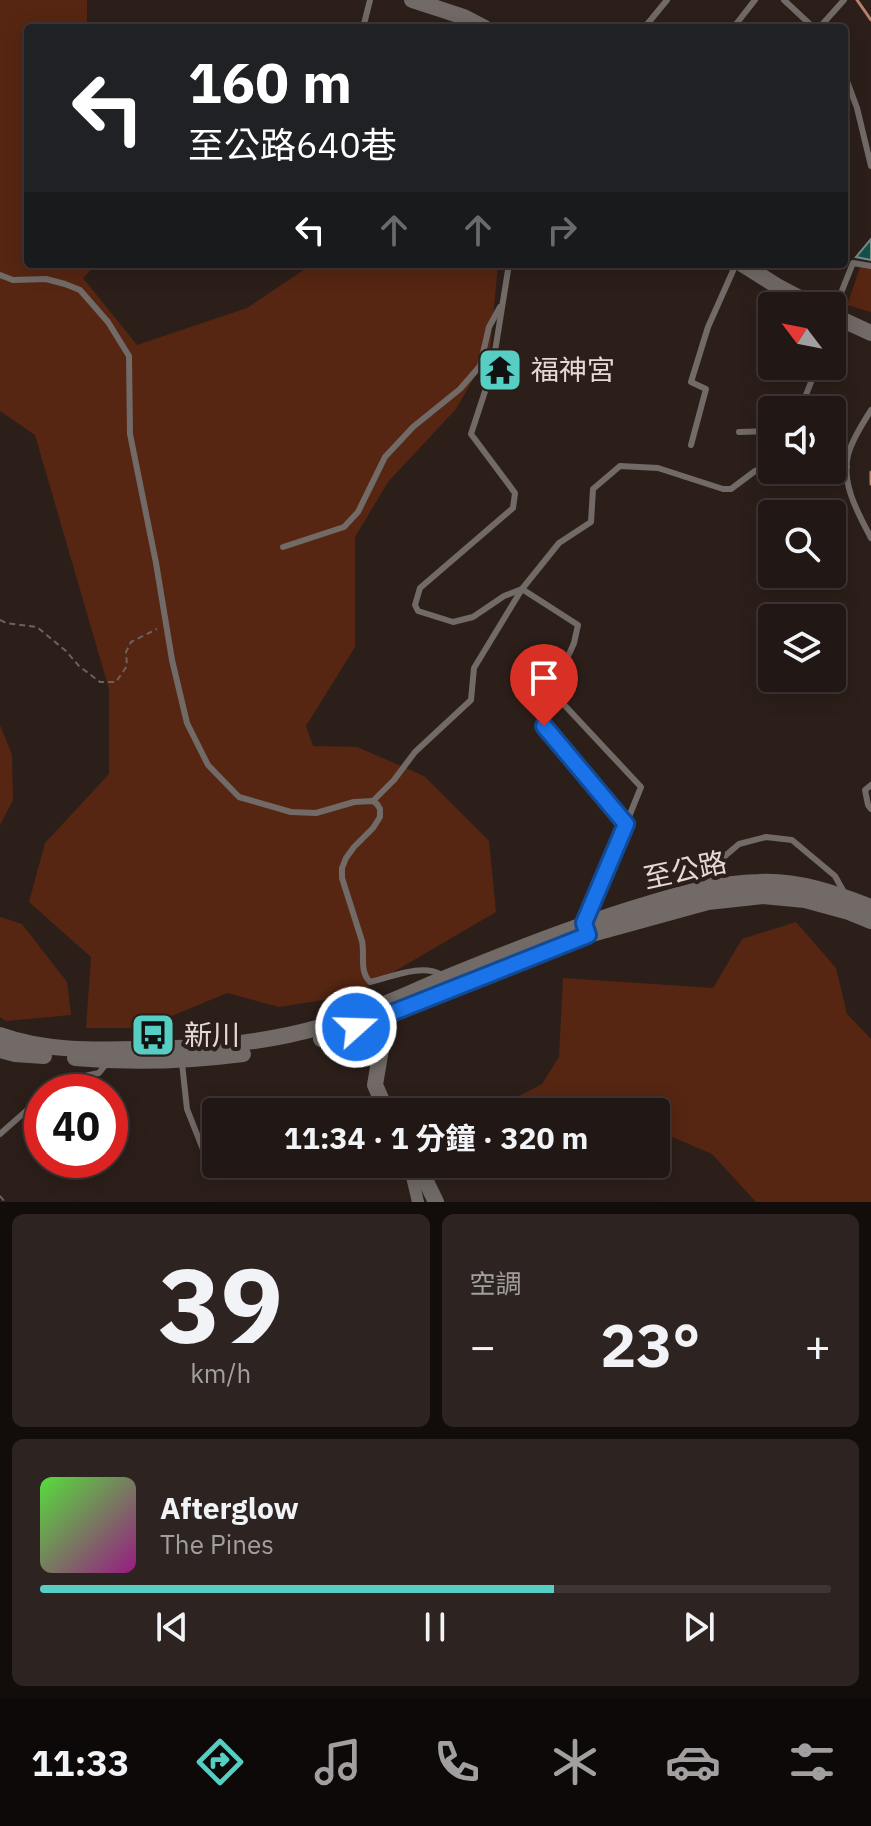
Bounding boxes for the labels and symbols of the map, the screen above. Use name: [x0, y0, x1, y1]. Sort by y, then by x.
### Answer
north arrow: [758, 292, 846, 380]
temple icon: 福神宮: [476, 346, 524, 394]
place label: 福神宮: [531, 351, 615, 388]
pin: [510, 644, 578, 726]
street label: 至公路: [640, 843, 730, 896]
position arrow: [314, 985, 398, 1069]
bus stop icon: 新川: [129, 1011, 177, 1059]
place label: 新川: [184, 1016, 240, 1053]
speed limit sign: 40: [24, 1074, 128, 1178]

